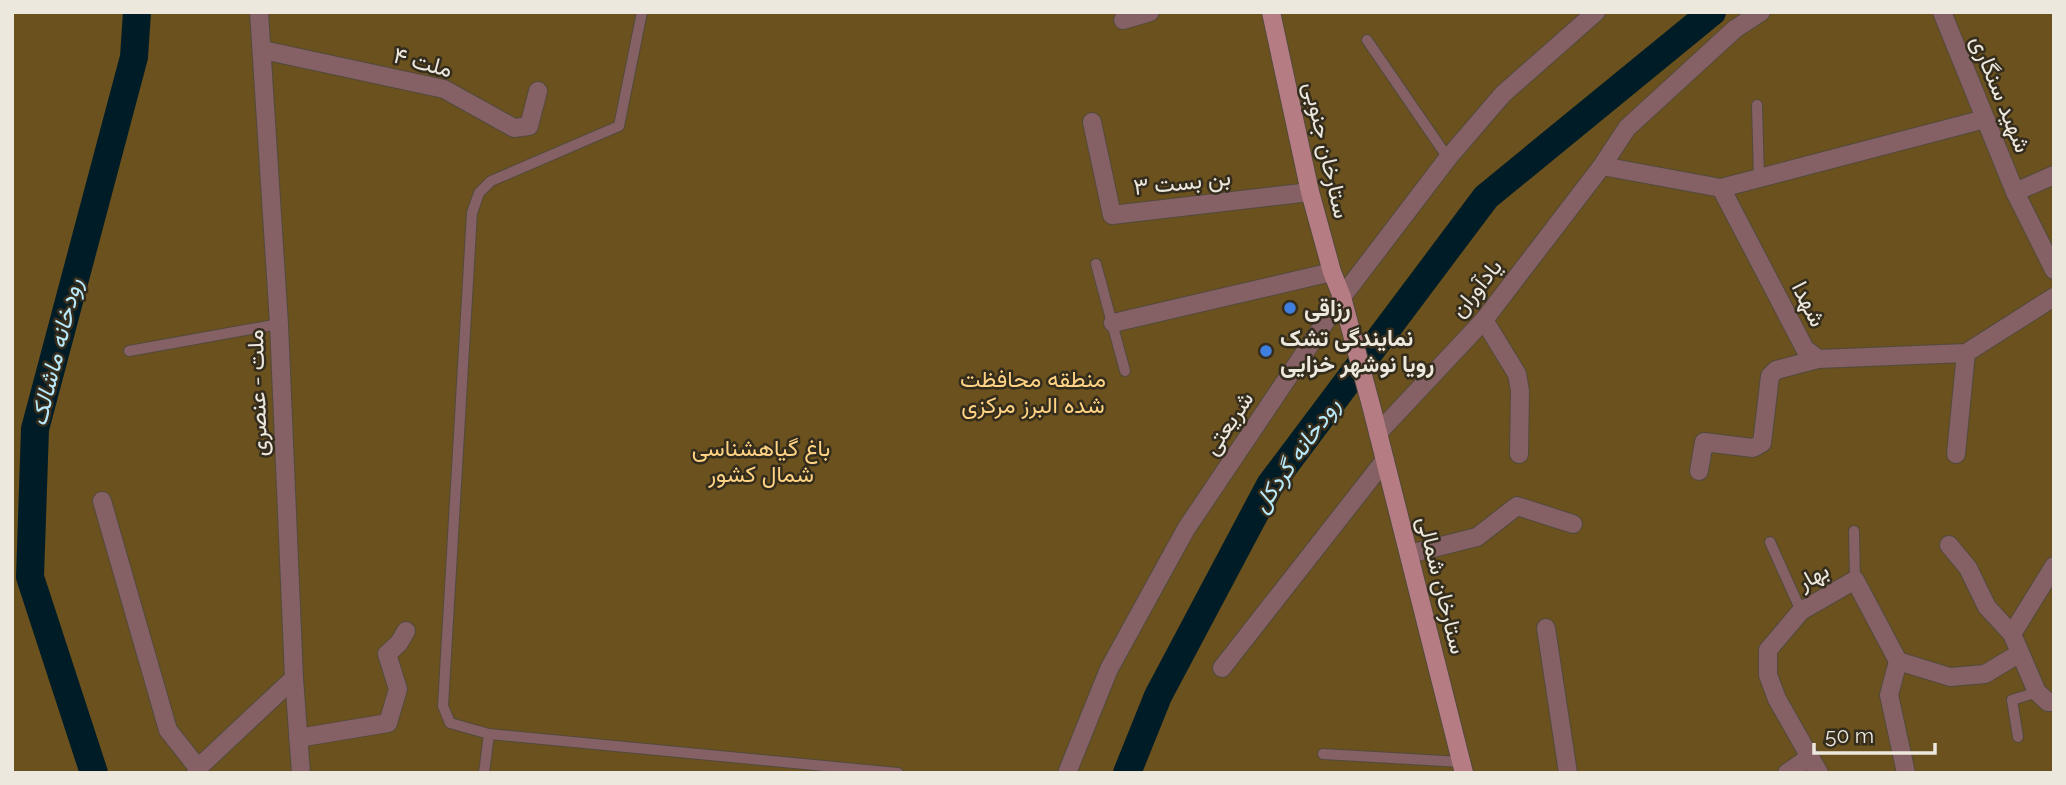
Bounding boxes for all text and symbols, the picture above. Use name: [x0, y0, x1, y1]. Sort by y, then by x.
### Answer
street label: شهید سنگاری: [1964, 31, 2037, 157]
street label: ملت ۴: [391, 41, 456, 82]
street label: ستارخان جنوبی: [1297, 79, 1356, 221]
street label: بن بست ۳: [1132, 163, 1232, 201]
street label: یادآوران: [1444, 253, 1509, 323]
water label: رودخانه ماشالک: [23, 275, 89, 429]
street label: شهدا: [1785, 277, 1832, 332]
place label: رزاقی: [1304, 294, 1351, 323]
marker: رزاقی: [1282, 300, 1298, 316]
place label: نمایندگی تشک رویا نوشهر خزایی: [1280, 324, 1434, 379]
street label: ملت - عنصری: [241, 329, 274, 457]
marker: نمایندگی تشک رویا نوشهر خزایی: [1258, 343, 1274, 359]
park label: منطقه محافظت شده البرز مرکزی: [960, 365, 1106, 420]
street label: شریعتی: [1197, 386, 1260, 461]
water label: رودخانه گردکل: [1245, 392, 1347, 518]
park label: باغ گیاهشناسی شمال کشور: [692, 434, 830, 489]
street label: ستارخان شمالی: [1410, 513, 1473, 657]
street label: بهار: [1791, 556, 1834, 597]
scale bar: [1814, 712, 1935, 756]
text: 50 m: [1825, 723, 1874, 748]

